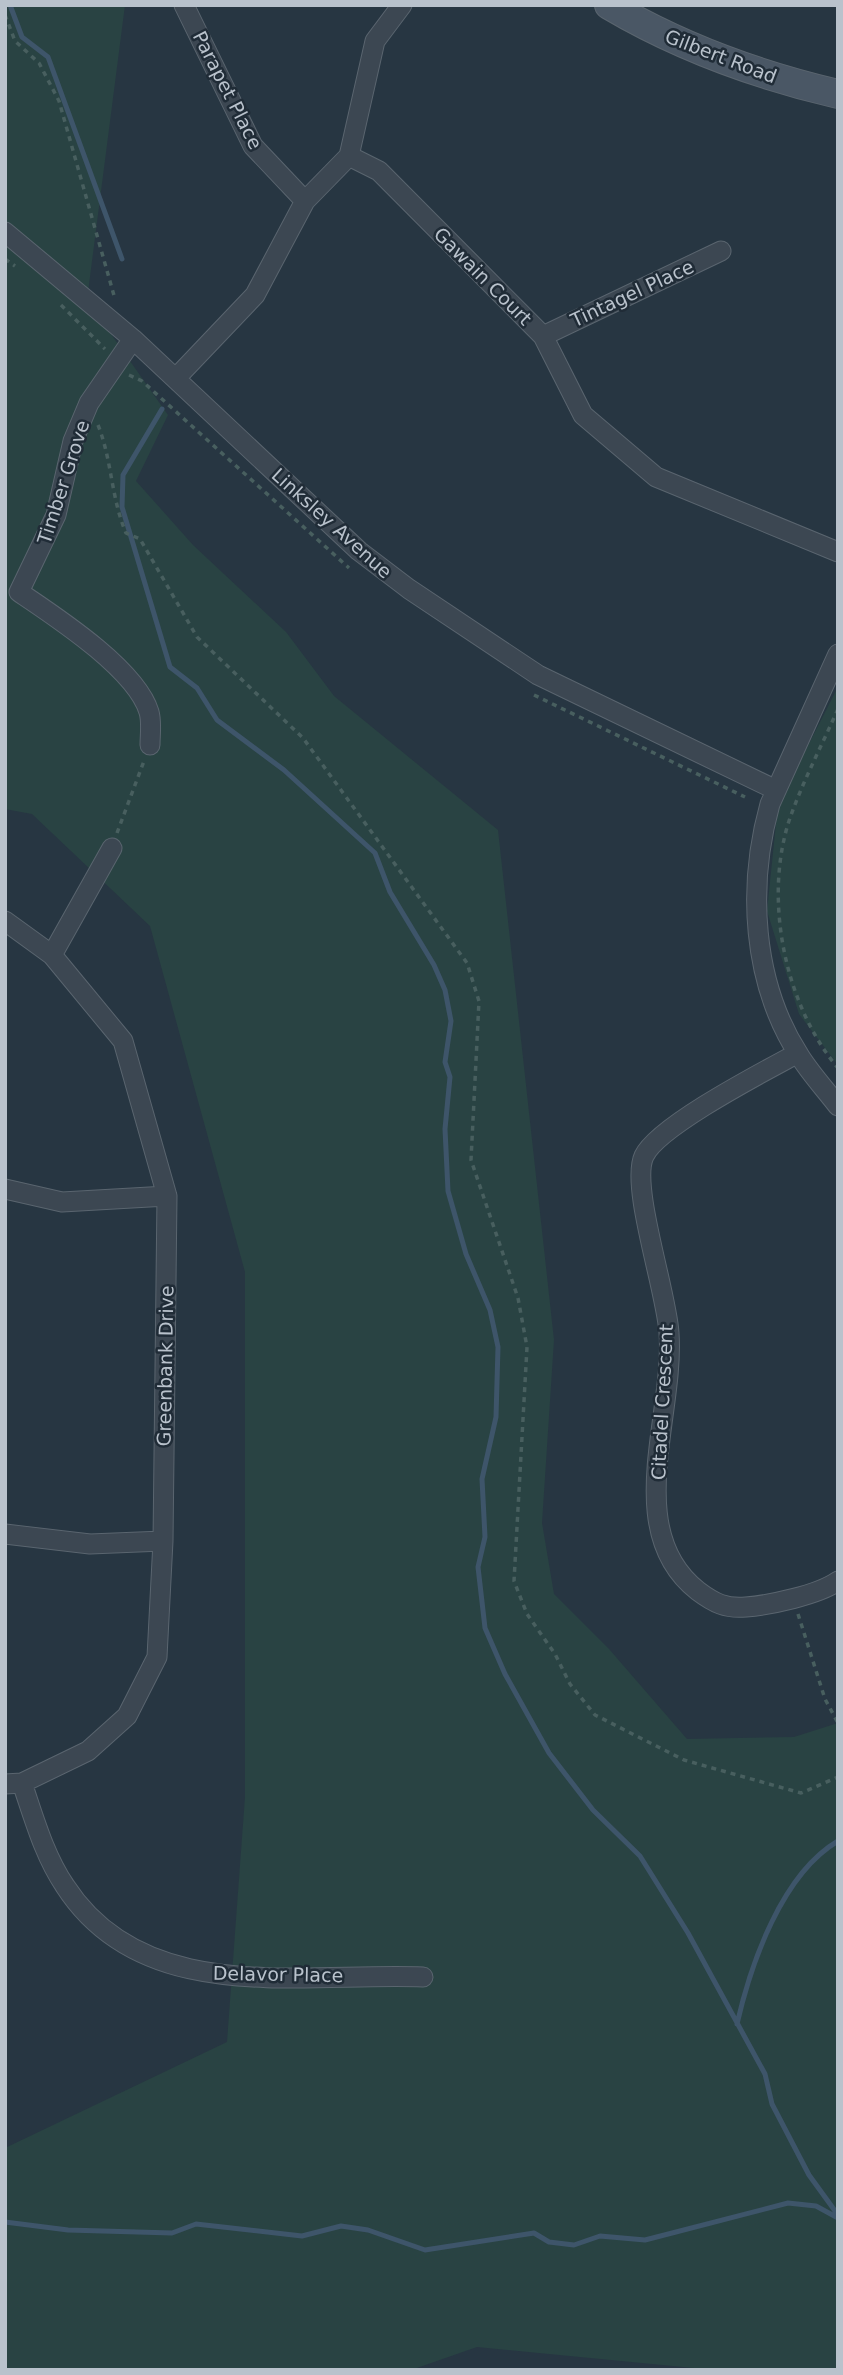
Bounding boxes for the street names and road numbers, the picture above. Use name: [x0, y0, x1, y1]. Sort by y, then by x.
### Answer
street label: Gilbert Road: [662, 25, 780, 87]
street label: Parapet Place: [189, 27, 267, 153]
street label: Gawain Court: [430, 223, 536, 329]
street label: Tintagel Place: [566, 255, 697, 332]
street label: Timber Grove: [32, 417, 93, 548]
street label: Linksley Avenue: [268, 463, 396, 583]
street label: Greenbank Drive: [153, 1285, 177, 1447]
street label: Citadel Crescent: [647, 1323, 677, 1481]
street label: Delavor Place: [213, 1962, 343, 1986]

